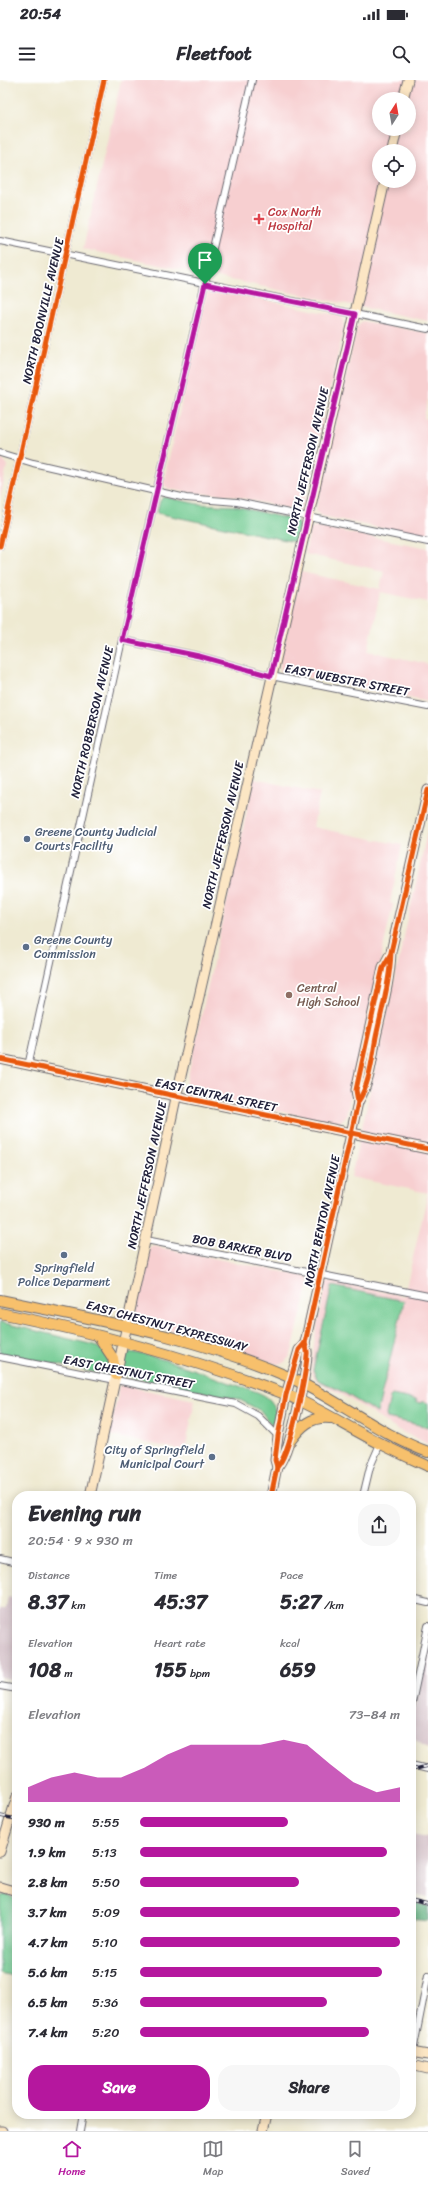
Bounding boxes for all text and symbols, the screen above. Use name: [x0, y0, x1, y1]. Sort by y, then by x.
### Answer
text: 20:54: [20, 1, 61, 27]
text: Fleetfoot: [176, 38, 252, 70]
icon: menu: [16, 43, 38, 65]
icon: search: [390, 43, 412, 65]
north arrow: [372, 92, 416, 136]
map controls: [372, 92, 416, 188]
button: locate: [372, 144, 416, 188]
place label: Cox North Hospital: [268, 201, 321, 237]
marker: Cox North Hospital: [253, 213, 265, 225]
street label: NORTH BOONVILLE AVENUE: [16, 235, 71, 386]
pin: [188, 243, 222, 284]
icon: arrive: [194, 249, 216, 271]
street label: NORTH JEFFERSON AVENUE: [280, 384, 336, 537]
street label: NORTH ROBBERSON AVENUE: [64, 642, 121, 800]
street label: EAST WEBSTER STREET: [283, 657, 412, 703]
street label: NORTH JEFFERSON AVENUE: [195, 758, 251, 911]
place label: Greene County Judicial Courts Facility: [35, 821, 157, 857]
marker: Greene County Judicial Courts Facility: [22, 834, 32, 844]
place label: Greene County Commission: [34, 929, 113, 965]
marker: Greene County Commission: [21, 942, 31, 952]
place label: Central High School: [297, 977, 360, 1013]
marker: Central High School: [284, 990, 294, 1000]
street label: EAST CENTRAL STREET: [153, 1071, 280, 1119]
street label: NORTH JEFFERSON AVENUE: [121, 1098, 174, 1251]
street label: NORTH BENTON AVENUE: [297, 1152, 347, 1289]
street label: BOB BARKER BLVD: [191, 1228, 294, 1269]
marker: Springfield Police Deparment: [59, 1250, 69, 1260]
place label: Springfield Police Deparment: [18, 1257, 110, 1293]
street label: EAST CHESTNUT EXPRESSWAY: [84, 1294, 251, 1358]
street label: EAST CHESTNUT STREET: [62, 1349, 197, 1396]
place label: City of Springfield Municipal Court: [105, 1439, 205, 1475]
marker: City of Springfield Municipal Court: [207, 1452, 217, 1462]
text: Evening run: [28, 1494, 141, 1533]
button: share: [358, 1504, 400, 1546]
text: 20:54 · 9 × 930 m: [28, 1529, 133, 1552]
text: Distance: [28, 1566, 70, 1585]
text: Time: [154, 1566, 177, 1585]
text: Pace: [280, 1566, 303, 1585]
text: 8.37: [28, 1585, 69, 1620]
text: 45:37: [154, 1585, 207, 1620]
text: 5:27: [280, 1585, 321, 1620]
text: km: [69, 1596, 86, 1615]
text: /km: [321, 1596, 344, 1615]
text: Elevation: [28, 1634, 73, 1653]
text: Heart rate: [154, 1634, 206, 1653]
text: kcal: [280, 1634, 300, 1653]
text: 108: [28, 1653, 61, 1688]
text: 155: [154, 1653, 187, 1688]
text: 659: [280, 1653, 316, 1688]
text: m: [61, 1664, 73, 1683]
text: bpm: [187, 1664, 210, 1683]
text: Elevation: [28, 1703, 81, 1726]
text: 73–84 m: [349, 1703, 400, 1726]
text: 930 m: [28, 1811, 65, 1834]
text: 5:55: [92, 1811, 120, 1834]
text: 1.9 km: [28, 1841, 66, 1864]
text: 5:13: [92, 1841, 117, 1864]
text: 2.8 km: [28, 1871, 68, 1894]
text: 5:50: [92, 1871, 120, 1894]
text: 3.7 km: [28, 1901, 67, 1924]
text: 5:09: [92, 1901, 120, 1924]
text: 4.7 km: [28, 1931, 68, 1954]
text: 5:10: [92, 1931, 118, 1954]
text: 5.6 km: [28, 1961, 68, 1984]
text: 5:15: [92, 1961, 117, 1984]
text: 6.5 km: [28, 1991, 68, 2014]
text: 5:36: [92, 1991, 118, 2014]
text: 7.4 km: [28, 2021, 68, 2044]
text: 5:20: [92, 2021, 120, 2044]
button: Save: [28, 2065, 210, 2111]
button: Share: [218, 2065, 400, 2111]
tab: Home: [58, 2138, 86, 2181]
tab: Map: [202, 2138, 224, 2181]
tab: Saved: [341, 2138, 370, 2181]

